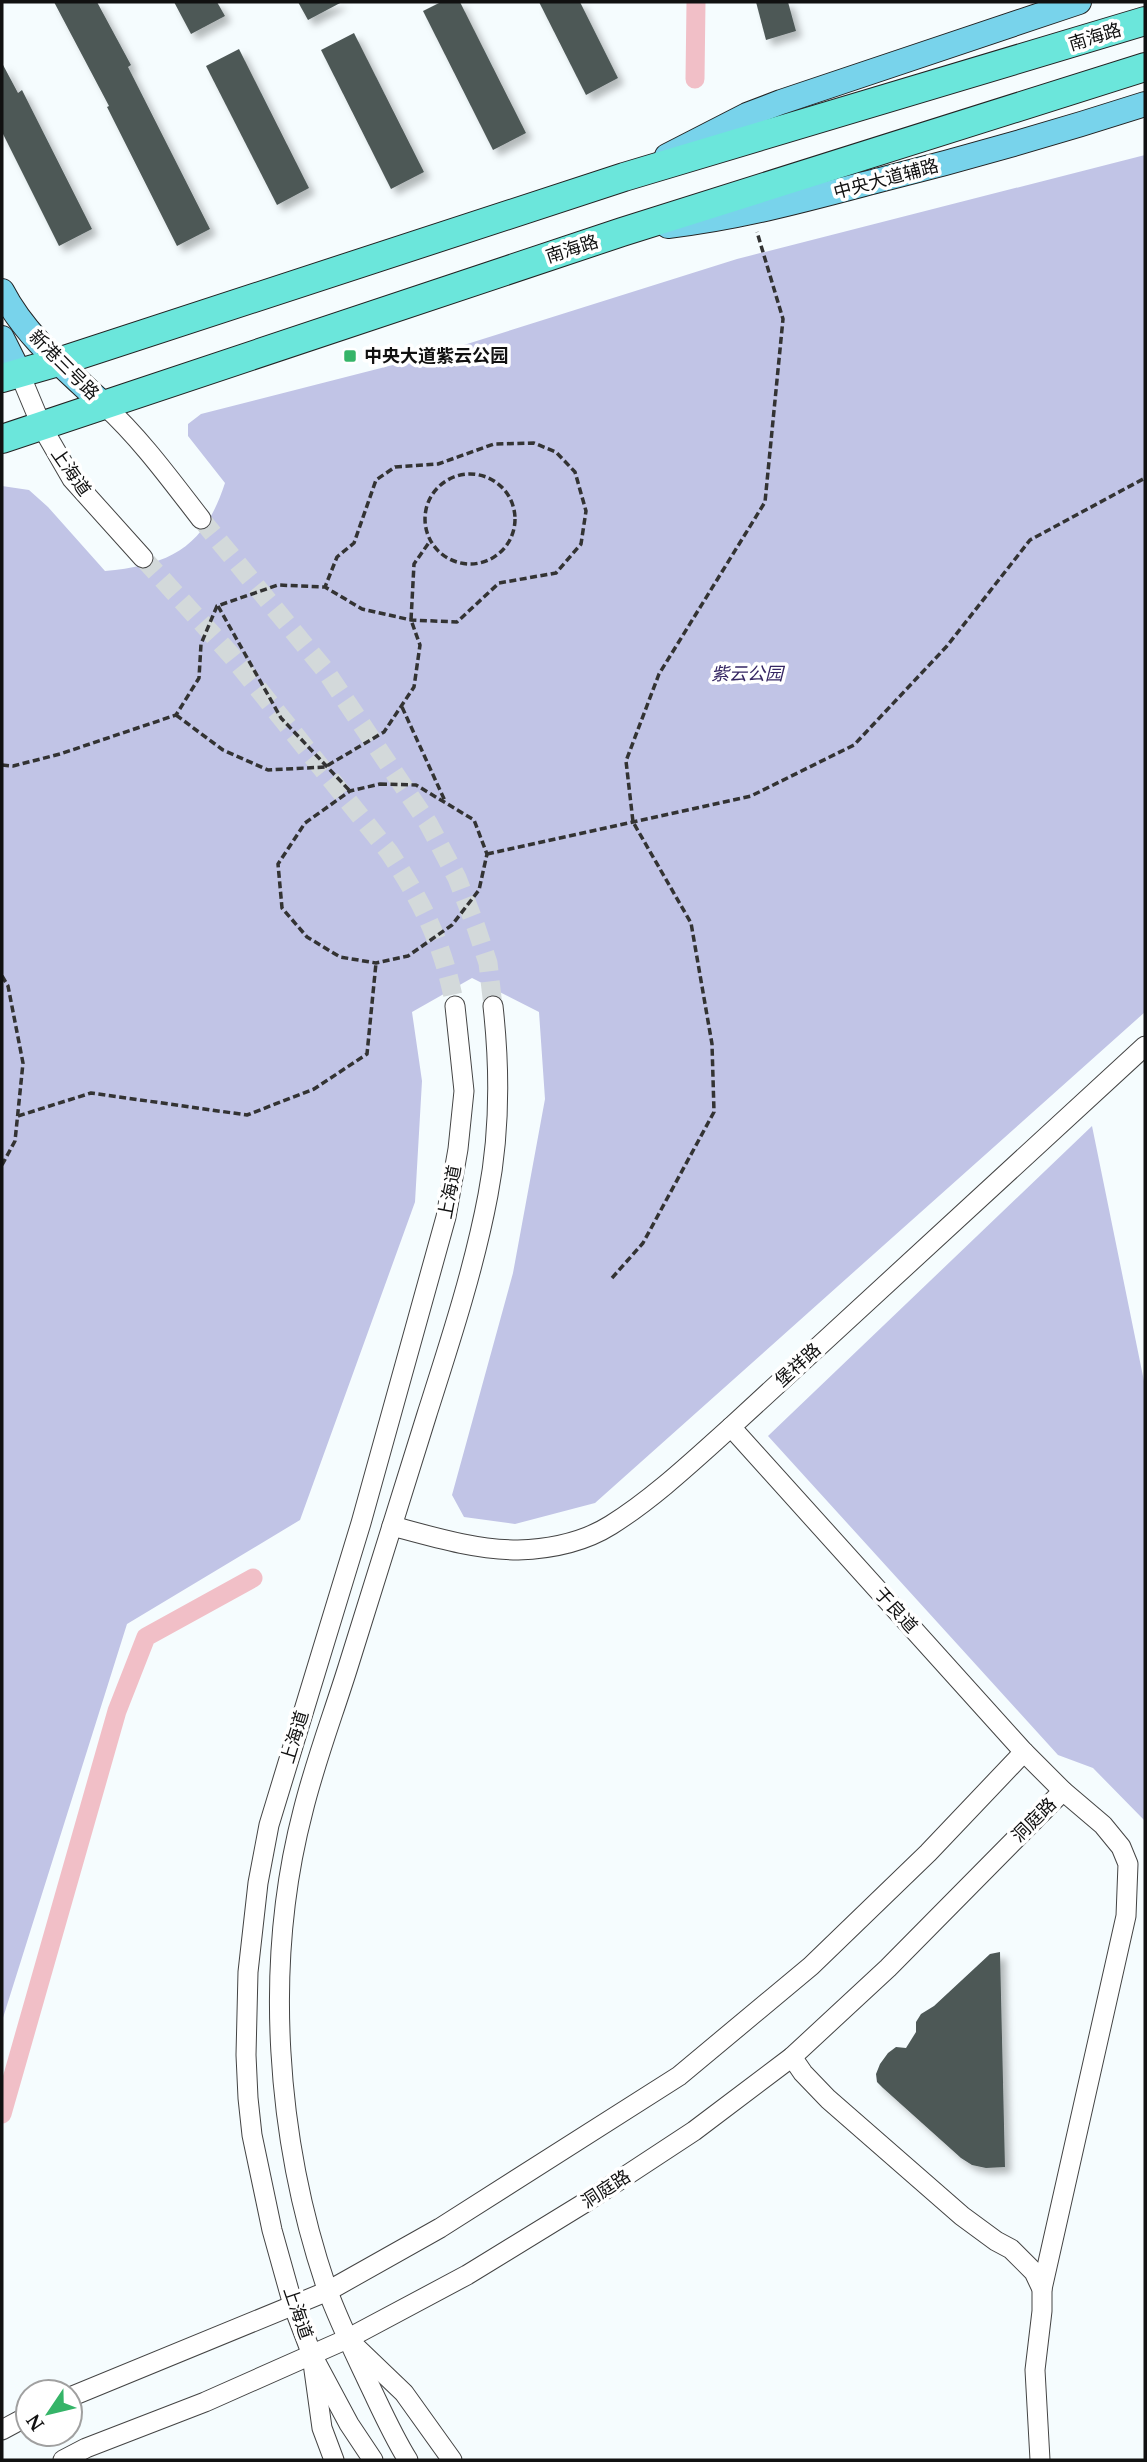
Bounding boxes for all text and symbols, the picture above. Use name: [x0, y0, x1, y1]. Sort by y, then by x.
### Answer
street label: 南海路: [1065, 17, 1124, 55]
street label: 中央大道辅路: [830, 152, 941, 204]
street label: 南海路: [542, 228, 601, 268]
street label: 新港三号路: [24, 324, 105, 405]
place label: 中央大道紫云公园: [364, 343, 508, 367]
marker: 中央大道紫云公园: [342, 348, 358, 364]
street label: 上海道: [47, 442, 97, 500]
park label: 紫云公园: [711, 661, 786, 685]
street label: 上海道: [432, 1163, 466, 1221]
street label: 堡祥路: [769, 1337, 825, 1391]
street label: 于良道: [870, 1581, 924, 1637]
street label: 上海道: [275, 1707, 313, 1766]
street label: 洞庭路: [1006, 1792, 1061, 1847]
street label: 洞庭路: [576, 2163, 635, 2213]
street label: 上海道: [279, 2283, 319, 2342]
north arrow: [14, 2378, 84, 2448]
text: N: [20, 2409, 50, 2436]

